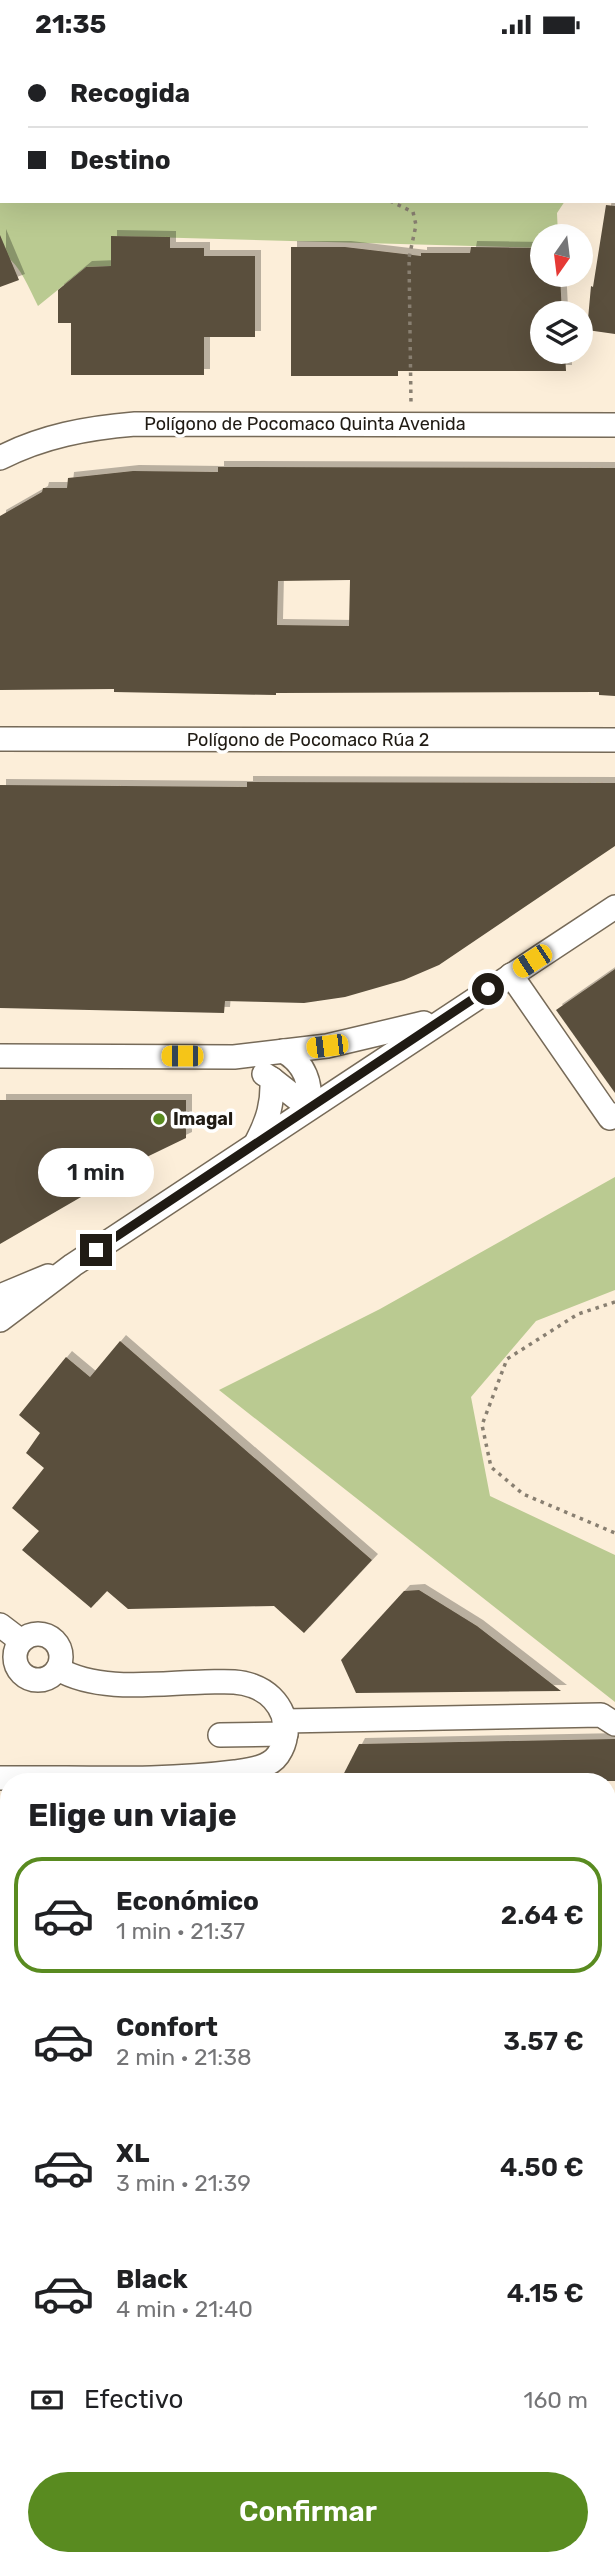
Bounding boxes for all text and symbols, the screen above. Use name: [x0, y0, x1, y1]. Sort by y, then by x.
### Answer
text: 21:35: [35, 9, 106, 40]
text: Recogida: [70, 78, 190, 109]
text: Destino: [70, 145, 171, 176]
north arrow: [530, 224, 593, 287]
map controls: [530, 224, 593, 364]
button: layers: [530, 301, 593, 364]
street label: Polígono de Pocomaco Quinta Avenida: [144, 413, 466, 435]
street label: Polígono de Pocomaco Rúa 2: [187, 729, 429, 751]
car: [509, 941, 556, 981]
route start: [472, 973, 504, 1005]
car: [305, 1033, 350, 1059]
car: [162, 1046, 204, 1067]
place label: Imagal: [173, 1108, 233, 1130]
marker: Imagal: [151, 1111, 167, 1127]
callout: 1 min: [38, 1149, 154, 1197]
text: 1 min: [67, 1158, 125, 1186]
route end: [80, 1234, 112, 1266]
text: Elige un viaje: [28, 1796, 237, 1834]
icon: car: [32, 1884, 95, 1947]
text: Económico: [116, 1886, 259, 1917]
text: 2.64 €: [501, 1900, 584, 1931]
text: 1 min · 21:37: [116, 1917, 245, 1945]
icon: car: [32, 2010, 95, 2073]
text: Confort: [116, 2012, 218, 2043]
text: 3.57 €: [503, 2026, 584, 2057]
text: 2 min · 21:38: [116, 2043, 252, 2071]
icon: car: [32, 2136, 95, 2199]
text: XL: [116, 2138, 149, 2169]
text: 4.50 €: [500, 2152, 584, 2183]
text: 3 min · 21:39: [116, 2169, 251, 2197]
icon: car: [32, 2262, 95, 2325]
text: Black: [116, 2264, 188, 2295]
text: 4.15 €: [507, 2278, 584, 2309]
text: 4 min · 21:40: [116, 2295, 253, 2323]
icon: cash: [28, 2381, 66, 2419]
text: Efectivo: [84, 2384, 183, 2415]
text: 160 m: [524, 2386, 588, 2414]
button: Confirmar: [28, 2472, 588, 2552]

